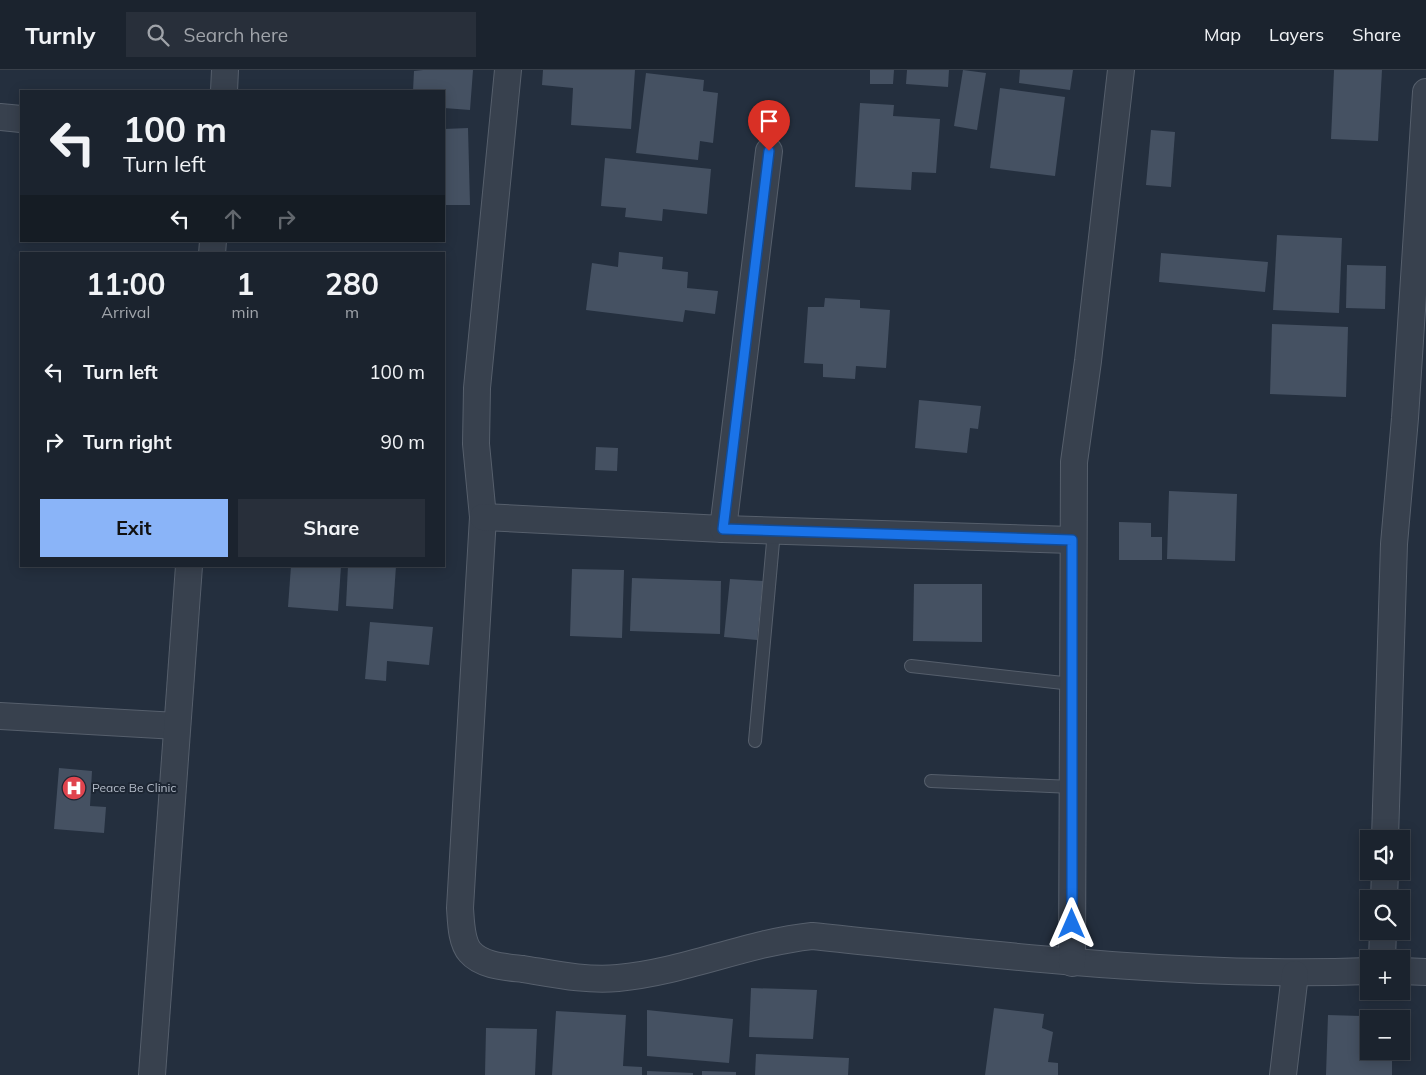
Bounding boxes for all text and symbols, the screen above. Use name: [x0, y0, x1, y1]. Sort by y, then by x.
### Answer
search box: [126, 12, 476, 57]
text: Turnly: [25, 20, 96, 50]
icon: search: [144, 21, 172, 49]
text: Search here: [184, 23, 288, 47]
text: Map: [1204, 23, 1241, 46]
text: Layers: [1269, 23, 1324, 46]
text: Share: [1352, 23, 1401, 46]
pin: [748, 100, 790, 151]
text: 100 m: [123, 107, 227, 151]
icon: arrive: [755, 107, 783, 135]
icon: left: [40, 110, 105, 175]
text: Turn left: [123, 150, 206, 178]
icon: left: [166, 205, 194, 233]
icon: ahead: [219, 205, 247, 233]
icon: right: [272, 205, 300, 233]
text: 11:00: [86, 265, 166, 303]
text: 1: [236, 265, 254, 303]
text: 280: [325, 265, 379, 303]
text: Arrival: [101, 302, 150, 322]
text: min: [232, 302, 259, 322]
text: m: [345, 302, 359, 322]
icon: left: [40, 358, 68, 386]
text: Turn left: [83, 360, 158, 384]
text: 100 m: [369, 360, 425, 384]
icon: right: [40, 428, 68, 456]
text: Turn right: [83, 430, 172, 454]
text: 90 m: [381, 430, 425, 454]
button: Exit: [40, 499, 228, 557]
button: Share: [238, 499, 425, 557]
hospital icon: Peace Be Clinic: [61, 775, 87, 801]
place label: Peace Be Clinic: [92, 780, 176, 795]
map controls: [1360, 830, 1410, 1060]
button: sound: [1360, 830, 1410, 880]
button: search: [1360, 890, 1410, 940]
position arrow: [1045, 897, 1097, 949]
button: +: [1360, 950, 1410, 1000]
button: −: [1360, 1010, 1410, 1060]

